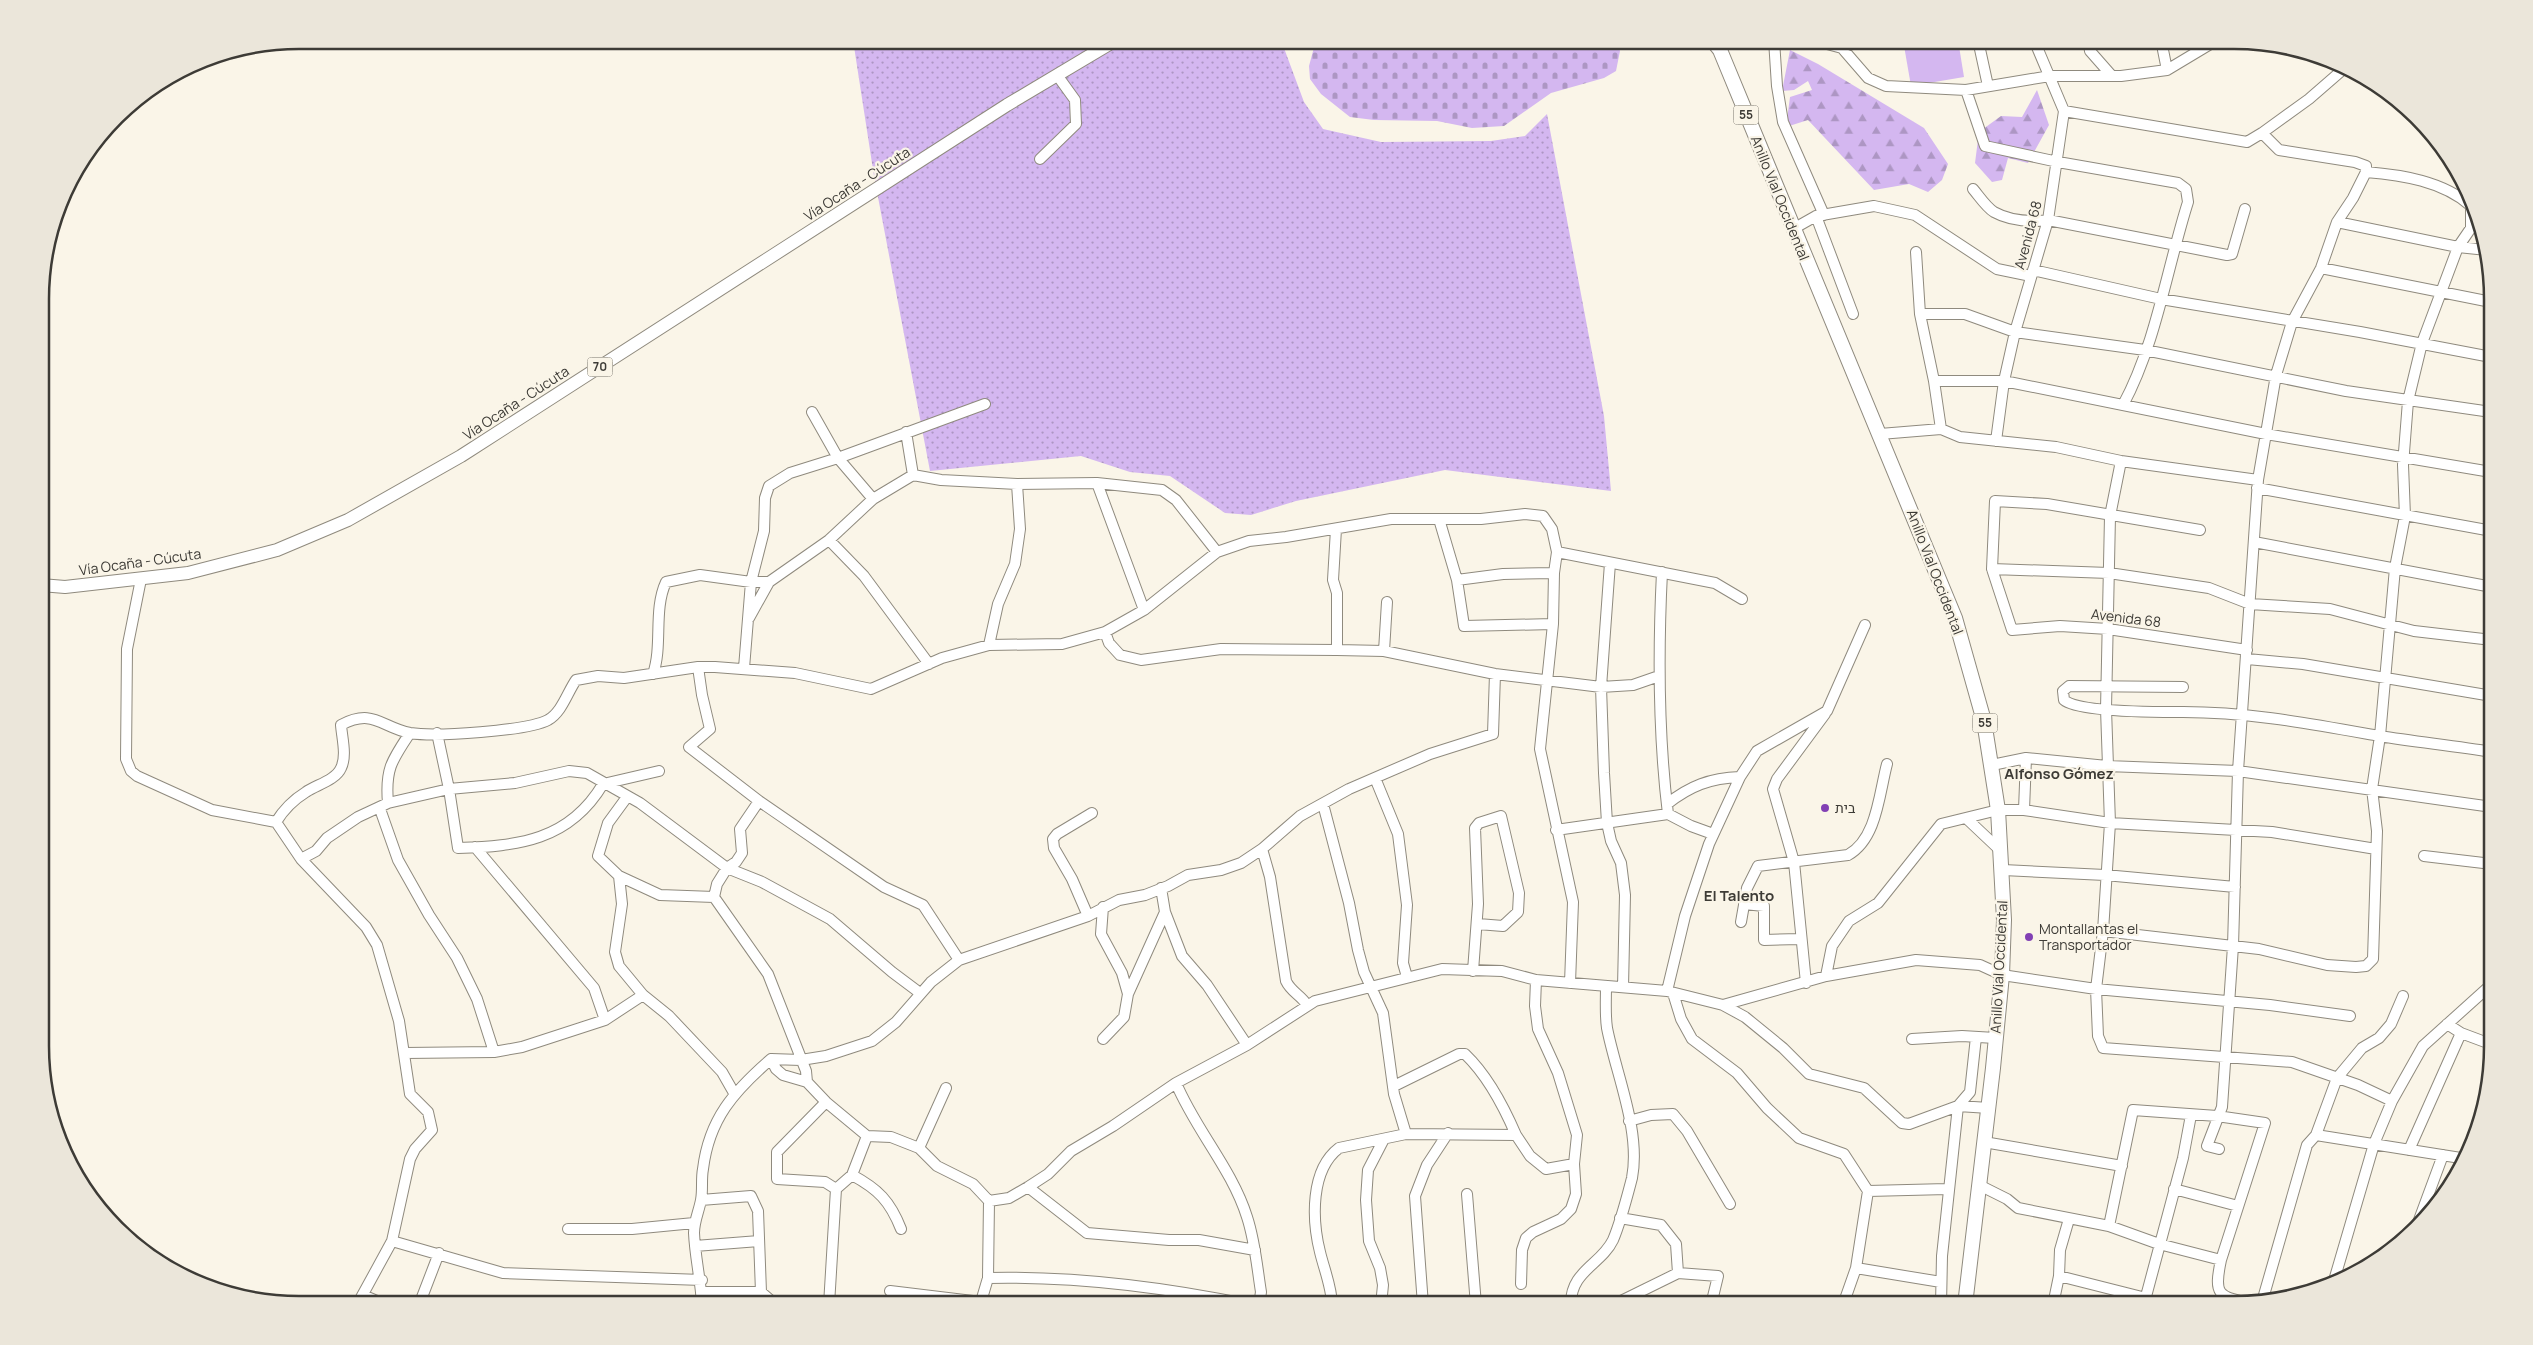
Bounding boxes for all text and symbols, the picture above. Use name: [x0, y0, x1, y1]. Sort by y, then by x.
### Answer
road number: 55: [1734, 106, 1758, 124]
street label: Anillo Vial Occidental: [1747, 133, 1814, 263]
street label: Vía Ocaña - Cúcuta: [800, 142, 913, 225]
street label: Avenida 68: [2009, 198, 2046, 271]
road number: 70: [588, 358, 612, 377]
street label: Vía Ocaña - Cúcuta: [459, 361, 572, 444]
street label: Anillo Vial Occidental: [1903, 506, 1968, 637]
street label: Vía Ocaña - Cúcuta: [78, 544, 202, 579]
street label: Avenida 68: [2090, 604, 2162, 631]
road number: 55: [1972, 714, 1998, 732]
district label: Alfonso Gómez: [2004, 763, 2114, 784]
place label: בית: [1835, 798, 1856, 817]
marker: בית: [1819, 802, 1831, 814]
district label: El Talento: [1704, 885, 1774, 906]
street label: Anillo Vial Occidental: [1986, 900, 2011, 1034]
place label: Montallantas el Transportador: [2039, 919, 2138, 954]
marker: Montallantas el Transportador: [2023, 931, 2035, 943]

